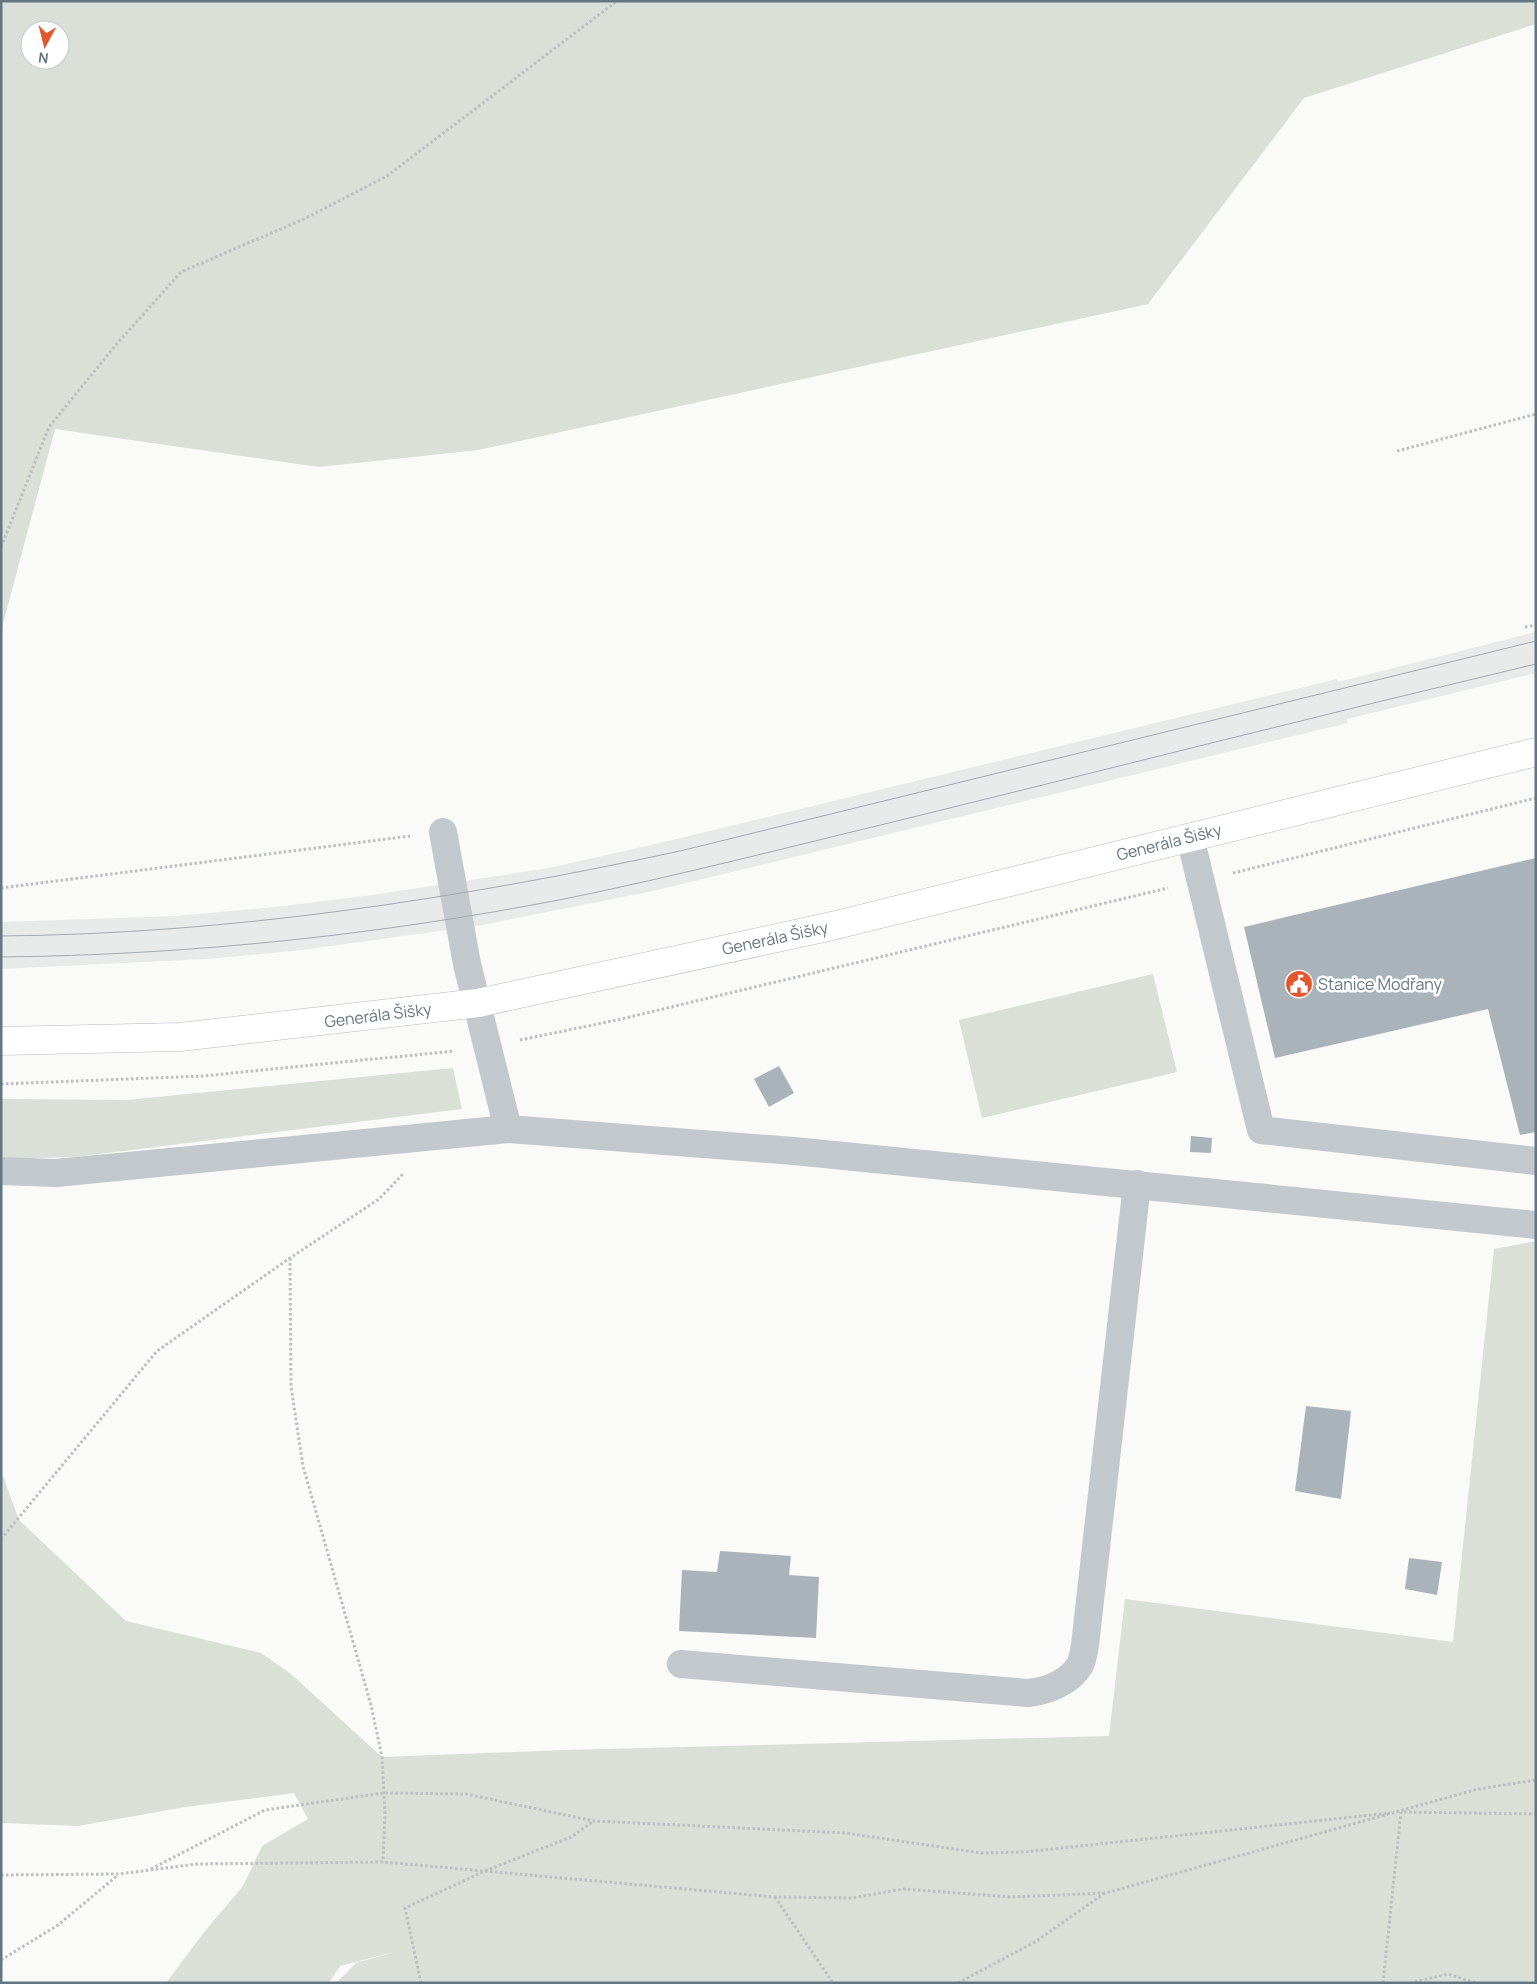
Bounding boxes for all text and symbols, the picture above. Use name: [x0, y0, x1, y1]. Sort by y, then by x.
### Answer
north arrow: [20, 20, 70, 70]
text: N: [37, 48, 50, 68]
street label: Generála Šišky: [1114, 818, 1224, 866]
street label: Generála Šišky: [720, 916, 831, 960]
public building icon: Stanice Modřany: [1284, 969, 1314, 999]
place label: Stanice Modřany: [1318, 973, 1442, 995]
street label: Generála Šišky: [323, 997, 433, 1032]

